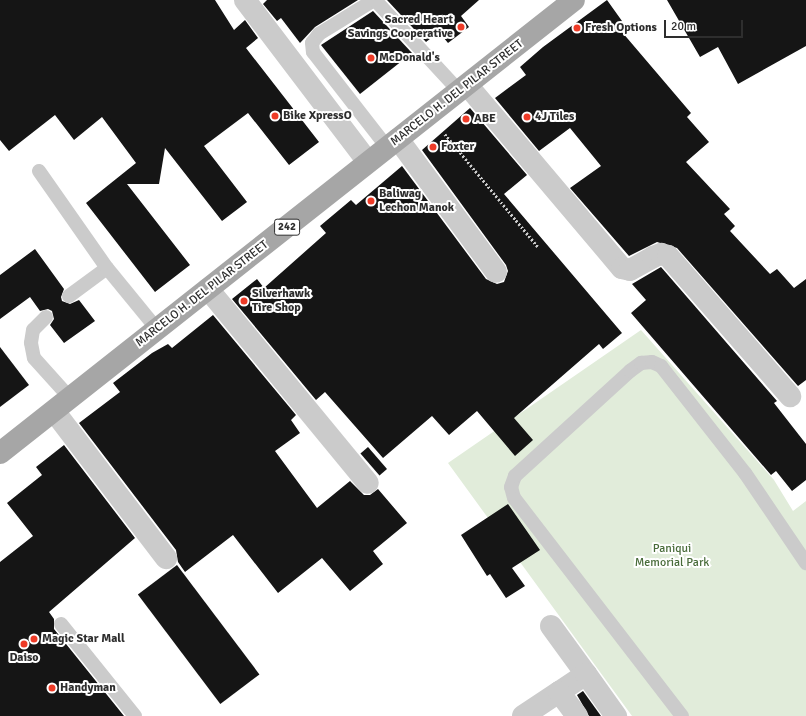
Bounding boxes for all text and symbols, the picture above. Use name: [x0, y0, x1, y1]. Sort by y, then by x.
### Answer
scale bar: [666, 12, 745, 38]
place label: Sacred Heart Savings Cooperative: [348, 13, 453, 41]
text: 20 m: [671, 19, 696, 34]
place label: Fresh Options: [585, 21, 657, 35]
marker: Sacred Heart Savings Cooperative: [456, 22, 466, 32]
marker: Fresh Options: [572, 23, 582, 33]
street label: MARCELO H. DEL PILAR STREET: [388, 37, 526, 149]
place label: McDonald's: [379, 51, 440, 65]
marker: McDonald's: [366, 53, 376, 63]
place label: Bike XpressO: [283, 109, 352, 123]
place label: 4J Tiles: [535, 110, 574, 124]
marker: Bike XpressO: [270, 111, 280, 121]
place label: ABE: [474, 112, 496, 126]
marker: 4J Tiles: [522, 112, 532, 122]
marker: ABE: [461, 114, 471, 124]
place label: Foxter: [441, 140, 474, 154]
marker: Foxter: [428, 142, 438, 152]
place label: Baliwag Lechon Manok: [379, 187, 454, 215]
marker: Baliwag Lechon Manok: [366, 196, 376, 206]
road number: 242: [274, 218, 300, 236]
street label: MARCELO H. DEL PILAR STREET: [133, 238, 271, 350]
place label: Silverhawk Tire Shop: [252, 287, 310, 315]
marker: Silverhawk Tire Shop: [239, 296, 249, 306]
park label: Paniqui Memorial Park: [635, 542, 709, 570]
place label: Magic Star Mall: [42, 632, 125, 646]
marker: Magic Star Mall: [29, 634, 39, 644]
marker: Daiso: [19, 639, 29, 649]
place label: Daiso: [9, 651, 39, 665]
place label: Handyman: [60, 681, 116, 695]
marker: Handyman: [47, 683, 57, 693]

